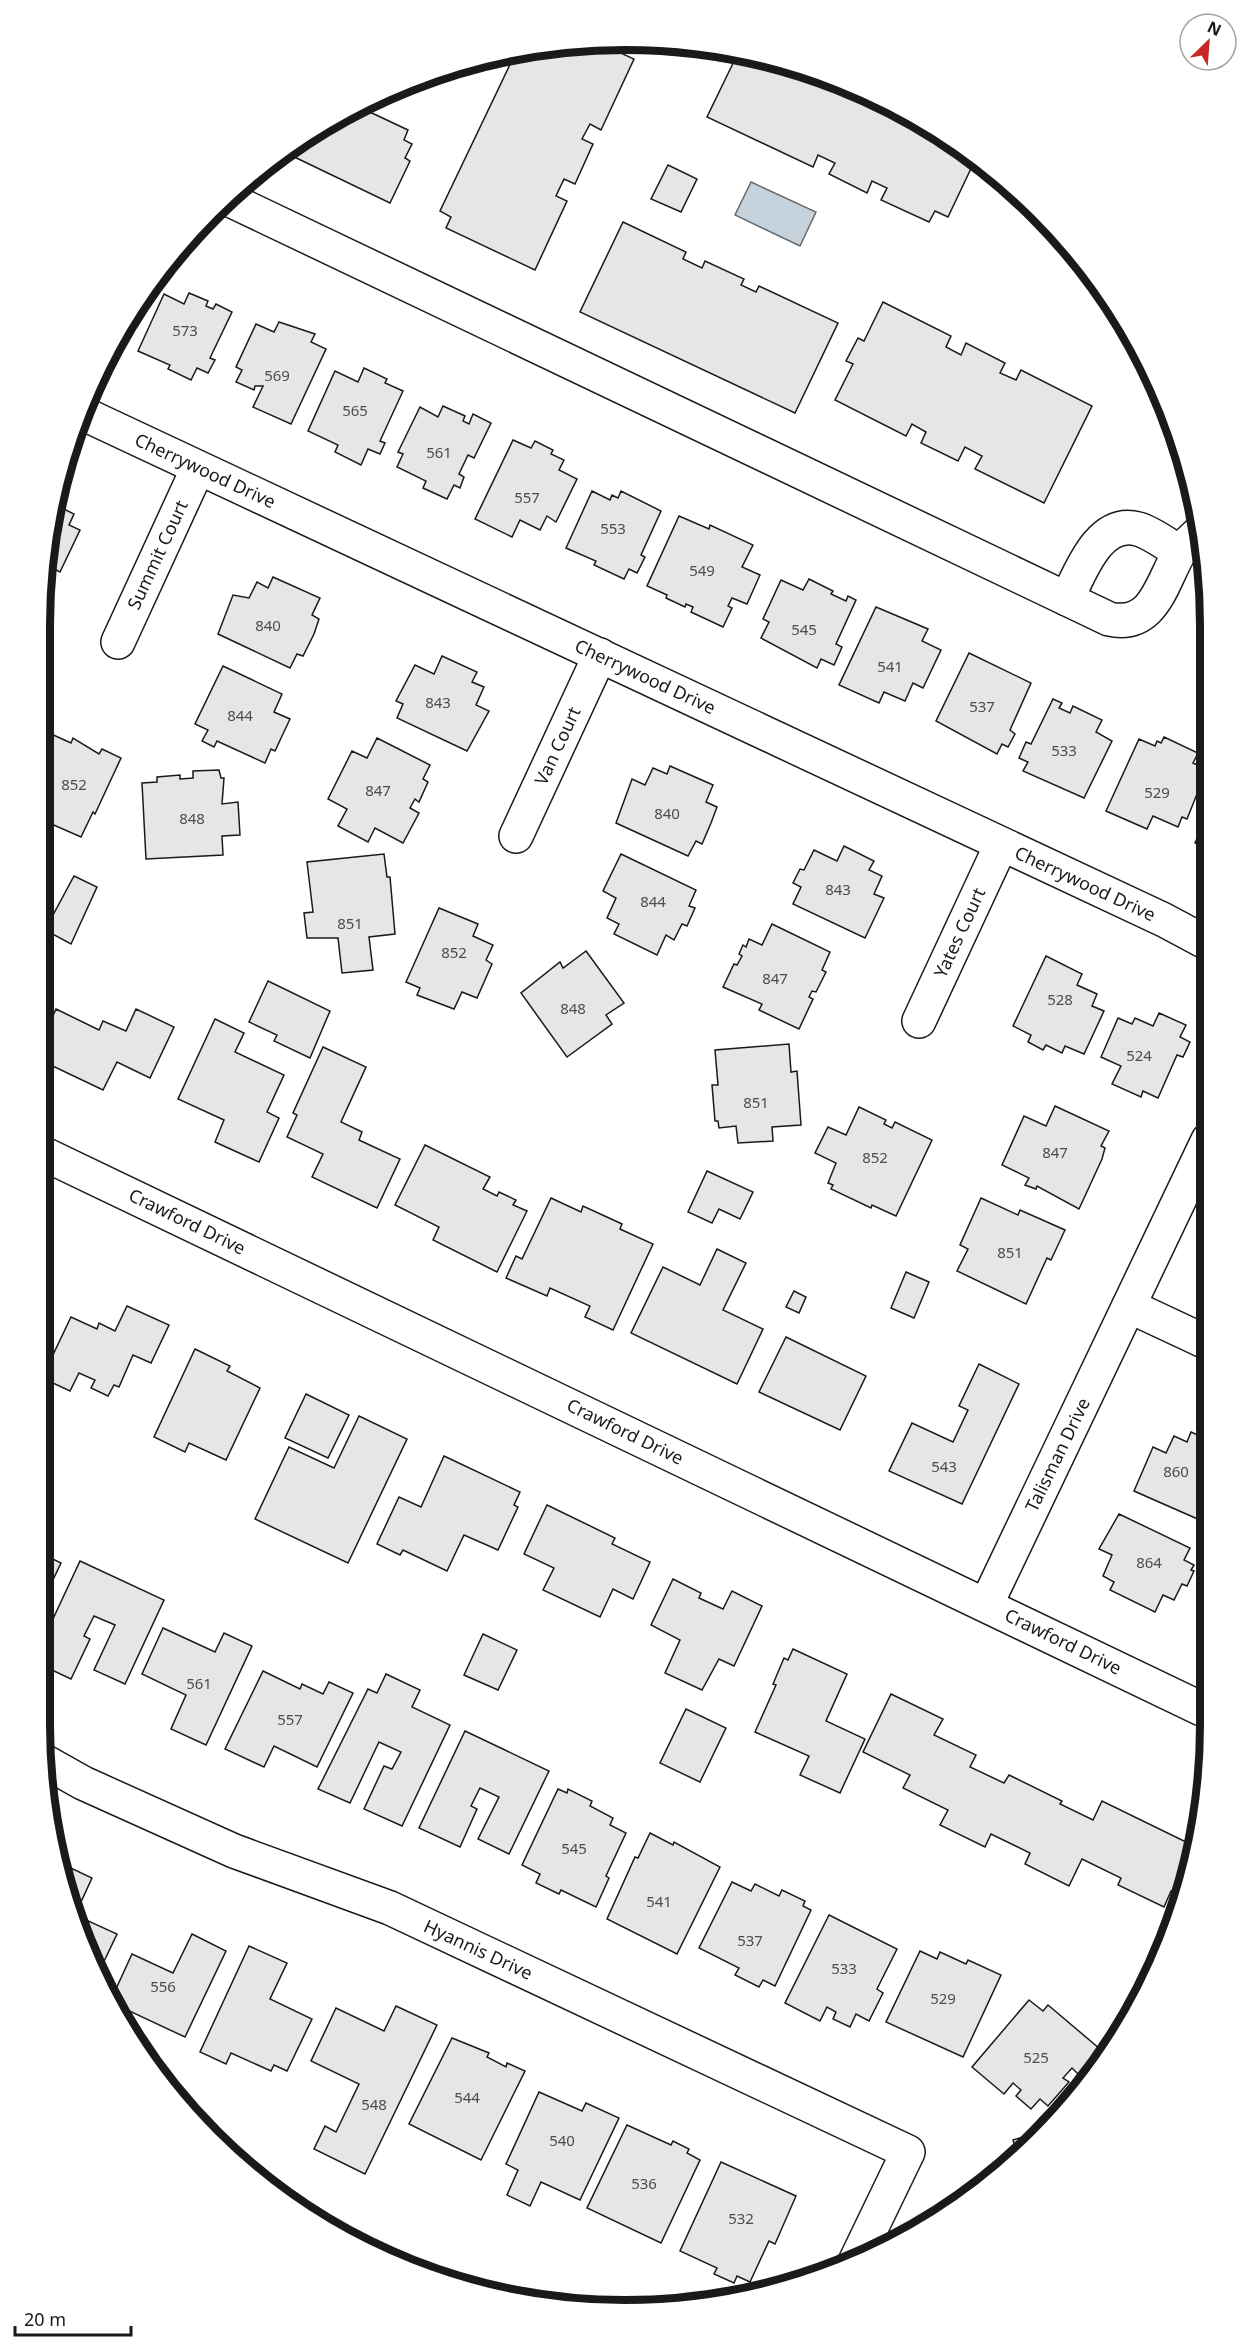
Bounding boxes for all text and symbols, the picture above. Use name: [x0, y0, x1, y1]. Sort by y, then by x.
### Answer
north arrow: [1178, 12, 1238, 72]
text: N: [1204, 16, 1225, 41]
house number: 573: [172, 320, 198, 340]
house number: 569: [264, 365, 290, 385]
house number: 565: [342, 400, 368, 420]
street label: Cherrywood Drive: [131, 427, 280, 513]
house number: 561: [426, 442, 452, 462]
house number: 557: [514, 487, 540, 507]
street label: Summit Court: [121, 496, 193, 613]
house number: 553: [600, 518, 626, 538]
house number: 549: [689, 560, 715, 580]
house number: 840: [255, 615, 281, 635]
house number: 545: [791, 619, 817, 639]
street label: Cherrywood Drive: [571, 633, 720, 719]
house number: 541: [877, 656, 903, 676]
house number: 843: [425, 692, 451, 712]
house number: 537: [969, 696, 995, 716]
street label: Van Court: [529, 702, 586, 789]
house number: 844: [227, 705, 253, 725]
house number: 533: [1051, 740, 1077, 760]
house number: 852: [61, 774, 87, 794]
house number: 847: [365, 780, 391, 800]
house number: 529: [1144, 782, 1170, 802]
house number: 840: [654, 803, 680, 823]
house number: 848: [179, 808, 205, 828]
street label: Cherrywood Drive: [1011, 840, 1160, 926]
house number: 843: [825, 879, 851, 899]
street label: Yates Court: [928, 883, 991, 981]
house number: 844: [640, 891, 666, 911]
house number: 851: [337, 913, 363, 933]
house number: 852: [441, 942, 467, 962]
house number: 847: [762, 968, 788, 988]
house number: 528: [1047, 989, 1073, 1009]
house number: 848: [560, 998, 586, 1018]
house number: 524: [1126, 1045, 1152, 1065]
house number: 851: [743, 1092, 769, 1112]
house number: 847: [1042, 1142, 1068, 1162]
house number: 852: [862, 1147, 888, 1167]
street label: Crawford Drive: [125, 1182, 250, 1260]
house number: 851: [997, 1242, 1023, 1262]
street label: Crawford Drive: [563, 1392, 688, 1470]
street label: Talisman Drive: [1019, 1394, 1095, 1515]
house number: 543: [931, 1456, 957, 1476]
house number: 860: [1163, 1461, 1189, 1481]
house number: 864: [1136, 1552, 1162, 1572]
street label: Crawford Drive: [1001, 1602, 1126, 1680]
house number: 561: [186, 1673, 212, 1693]
house number: 557: [277, 1709, 303, 1729]
house number: 545: [561, 1838, 587, 1858]
house number: 541: [646, 1891, 672, 1911]
street label: Hyannis Drive: [420, 1913, 537, 1985]
house number: 537: [737, 1930, 763, 1950]
house number: 533: [831, 1958, 857, 1978]
house number: 556: [150, 1976, 176, 1996]
house number: 529: [930, 1988, 956, 2008]
house number: 525: [1023, 2047, 1049, 2067]
house number: 544: [454, 2087, 480, 2107]
house number: 548: [361, 2094, 387, 2114]
house number: 540: [549, 2130, 575, 2150]
house number: 536: [631, 2173, 657, 2193]
house number: 532: [728, 2208, 754, 2228]
scale bar: [15, 2299, 130, 2337]
text: 20 m: [24, 2307, 66, 2331]

